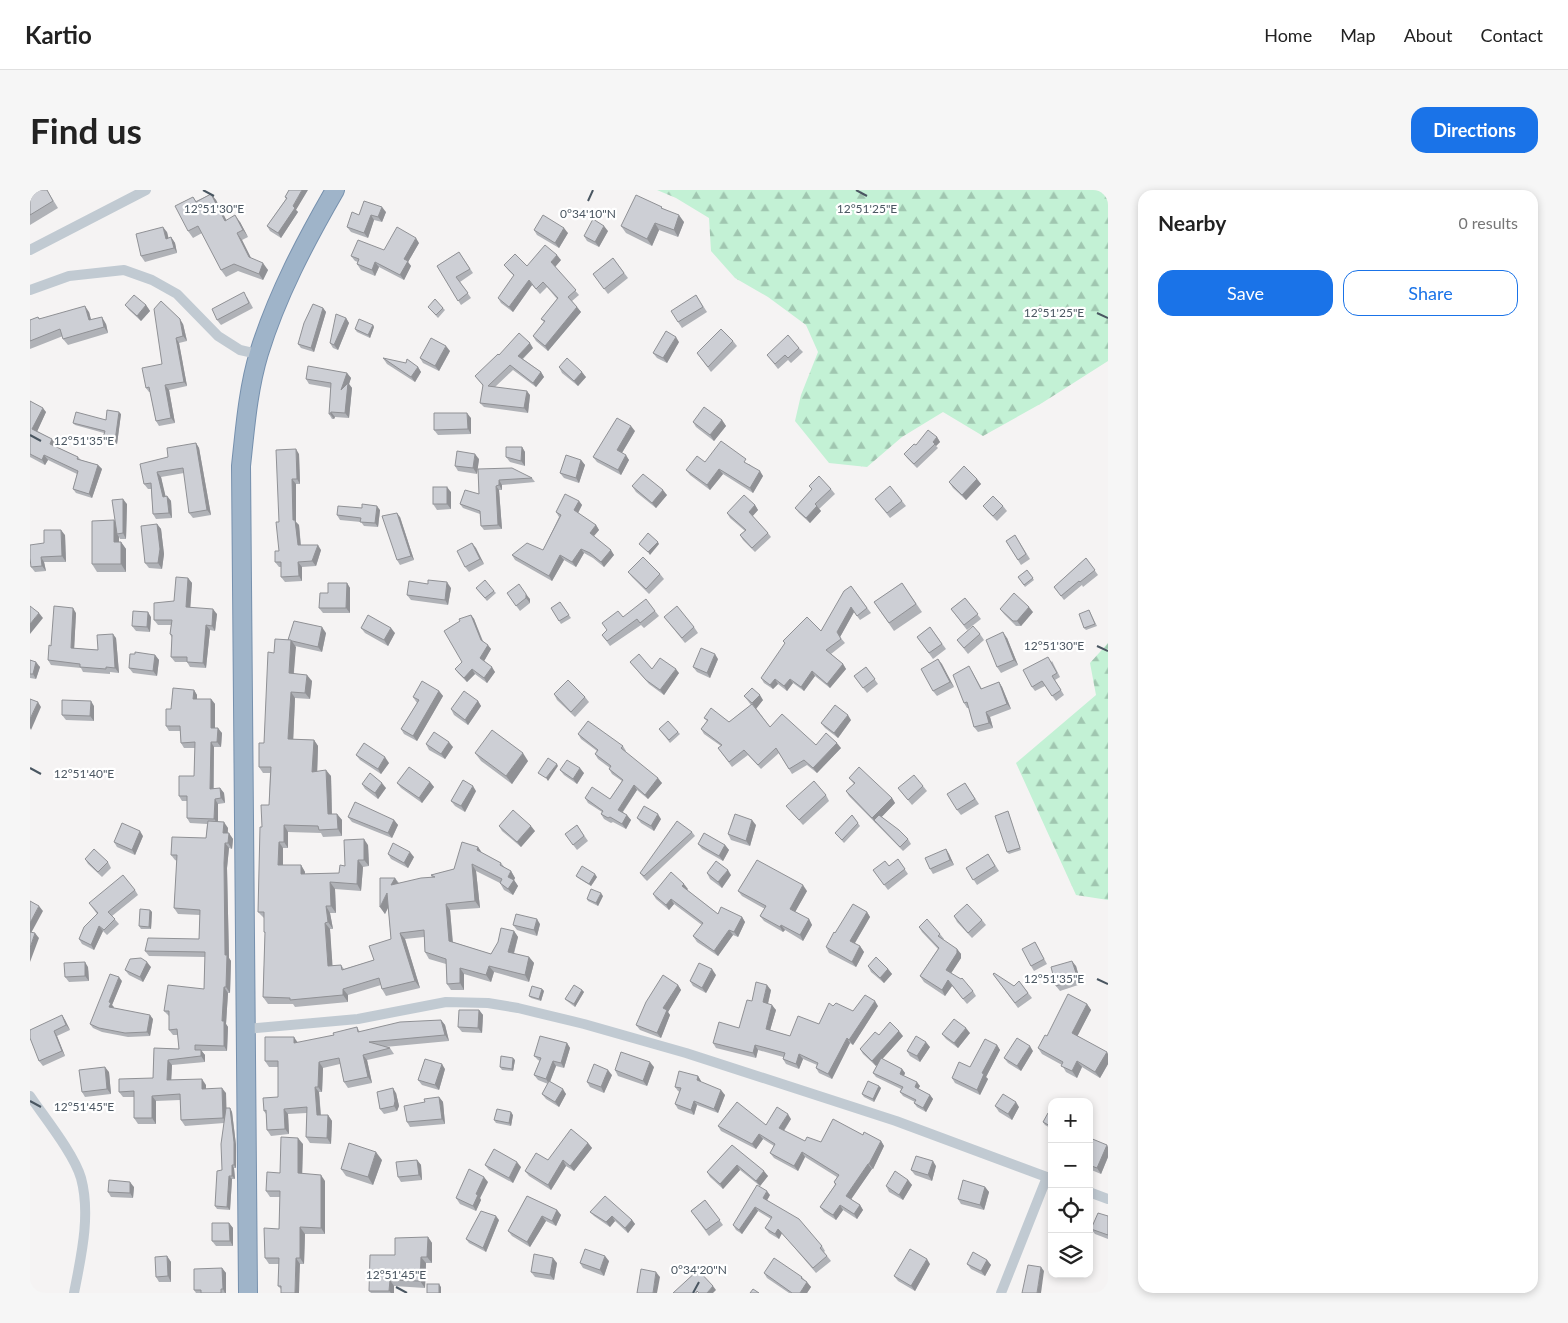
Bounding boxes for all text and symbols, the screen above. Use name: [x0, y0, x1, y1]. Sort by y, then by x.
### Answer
text: Kartio: [25, 20, 92, 49]
text: Home: [1264, 24, 1312, 46]
text: Map: [1340, 24, 1376, 46]
text: About: [1404, 24, 1453, 46]
text: Contact: [1481, 24, 1543, 46]
button: Directions: [1411, 107, 1538, 153]
text: Find us: [30, 109, 142, 151]
text: 12°51'30"E: [184, 201, 244, 216]
text: 12°51'25"E: [837, 201, 897, 216]
text: 0°34'10"N: [560, 206, 616, 221]
text: Nearby: [1158, 210, 1226, 235]
text: 0 results: [1458, 213, 1518, 232]
button: Save: [1158, 270, 1333, 316]
button: Share: [1343, 270, 1518, 316]
text: 12°51'25"E: [1024, 305, 1084, 320]
text: 12°51'35"E: [54, 433, 114, 448]
text: 12°51'30"E: [1024, 638, 1084, 653]
text: 12°51'40"E: [54, 766, 114, 781]
text: 12°51'35"E: [1024, 971, 1084, 986]
map controls: [1048, 1098, 1093, 1278]
button: +: [1048, 1098, 1093, 1143]
text: 12°51'45"E: [54, 1099, 114, 1114]
button: −: [1048, 1143, 1093, 1188]
button: locate: [1048, 1188, 1093, 1233]
button: layers: [1048, 1233, 1093, 1278]
text: 0°34'20"N: [671, 1262, 727, 1277]
text: 12°51'45"E: [366, 1267, 426, 1282]

